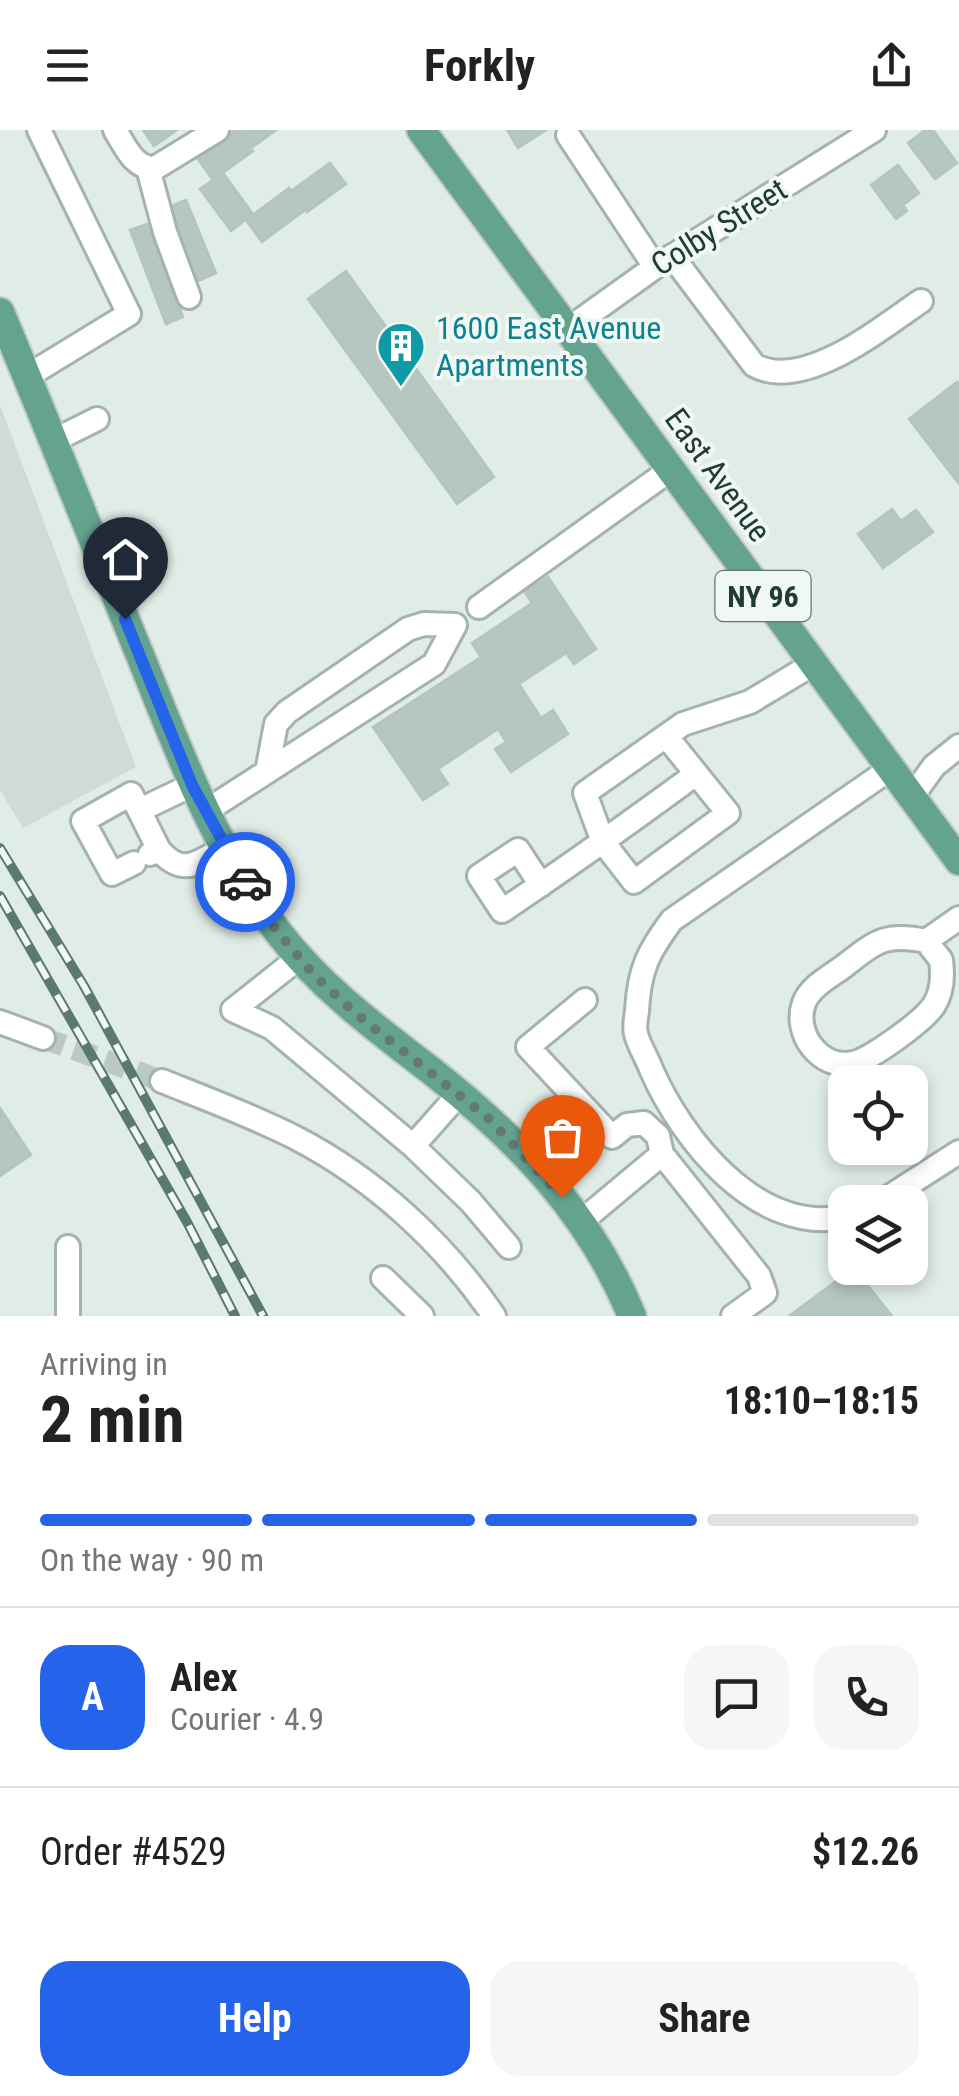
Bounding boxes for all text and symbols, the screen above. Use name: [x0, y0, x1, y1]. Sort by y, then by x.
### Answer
icon: menu: [40, 38, 95, 93]
icon: share: [864, 38, 919, 93]
text: Forkly: [424, 39, 535, 92]
street label: Colby Street: [644, 170, 794, 284]
place label: 1600 East Avenue Apartments: [436, 309, 661, 384]
building icon: 1600 East Avenue Apartments: [375, 320, 427, 388]
street label: East Avenue: [657, 401, 779, 549]
pin: [83, 517, 168, 620]
icon: home: [98, 532, 153, 587]
road number: NY 96: [716, 571, 810, 621]
courier: [195, 832, 295, 932]
icon: car: [218, 855, 273, 910]
map controls: [828, 1065, 928, 1285]
button: locate: [828, 1065, 928, 1165]
pin: [520, 1095, 605, 1198]
icon: bag: [535, 1110, 590, 1165]
button: layers: [828, 1185, 928, 1285]
text: Arriving in: [40, 1345, 168, 1383]
text: 18:10–18:15: [724, 1379, 919, 1423]
text: 2 min: [40, 1382, 184, 1458]
text: On the way · 90 m: [40, 1541, 264, 1579]
button: chat: [684, 1645, 789, 1750]
button: phone: [814, 1645, 919, 1750]
text: Alex: [170, 1656, 238, 1700]
text: A: [81, 1675, 104, 1719]
text: Courier · 4.9: [170, 1700, 324, 1738]
text: Order #4529: [40, 1830, 227, 1874]
text: $12.26: [812, 1830, 919, 1874]
button: Help: [40, 1961, 470, 2076]
button: Share: [490, 1961, 919, 2076]

